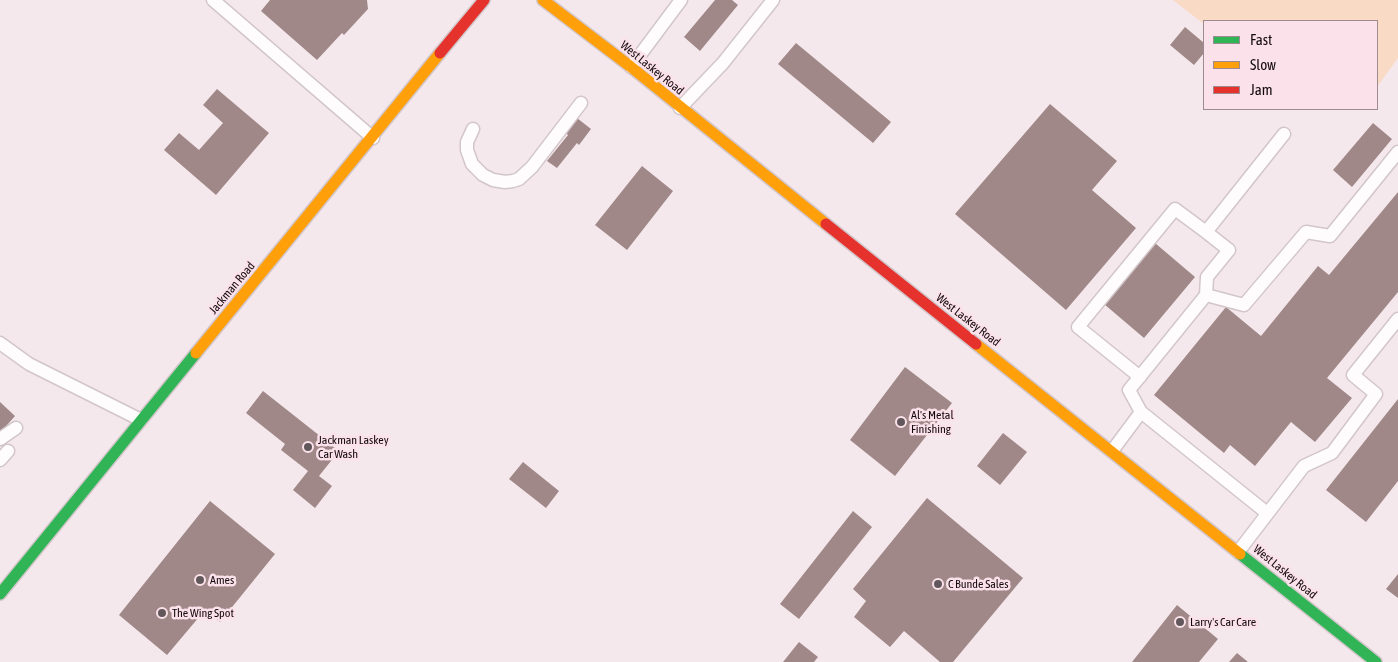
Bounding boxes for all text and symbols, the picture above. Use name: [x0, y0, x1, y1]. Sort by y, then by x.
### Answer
legend: [1203, 20, 1378, 110]
text: Fast: [1250, 31, 1272, 48]
street label: West Laskey Road: [617, 38, 687, 98]
text: Slow: [1250, 56, 1276, 73]
text: Jam: [1250, 81, 1273, 98]
street label: Jackman Road: [206, 259, 258, 317]
street label: West Laskey Road: [933, 290, 1003, 350]
place label: Al's Metal Finishing: [911, 408, 954, 436]
marker: Al's Metal Finishing: [895, 416, 907, 428]
place label: Jackman Laskey Car Wash: [318, 433, 389, 461]
marker: Jackman Laskey Car Wash: [302, 441, 314, 453]
street label: West Laskey Road: [1250, 542, 1320, 602]
place label: Ames: [210, 573, 234, 587]
marker: Ames: [194, 574, 206, 586]
place label: C Bunde Sales: [948, 577, 1008, 591]
marker: C Bunde Sales: [932, 578, 944, 590]
place label: The Wing Spot: [172, 606, 234, 620]
marker: The Wing Spot: [156, 607, 168, 619]
place label: Larry's Car Care: [1190, 615, 1256, 629]
marker: Larry's Car Care: [1174, 616, 1186, 628]

